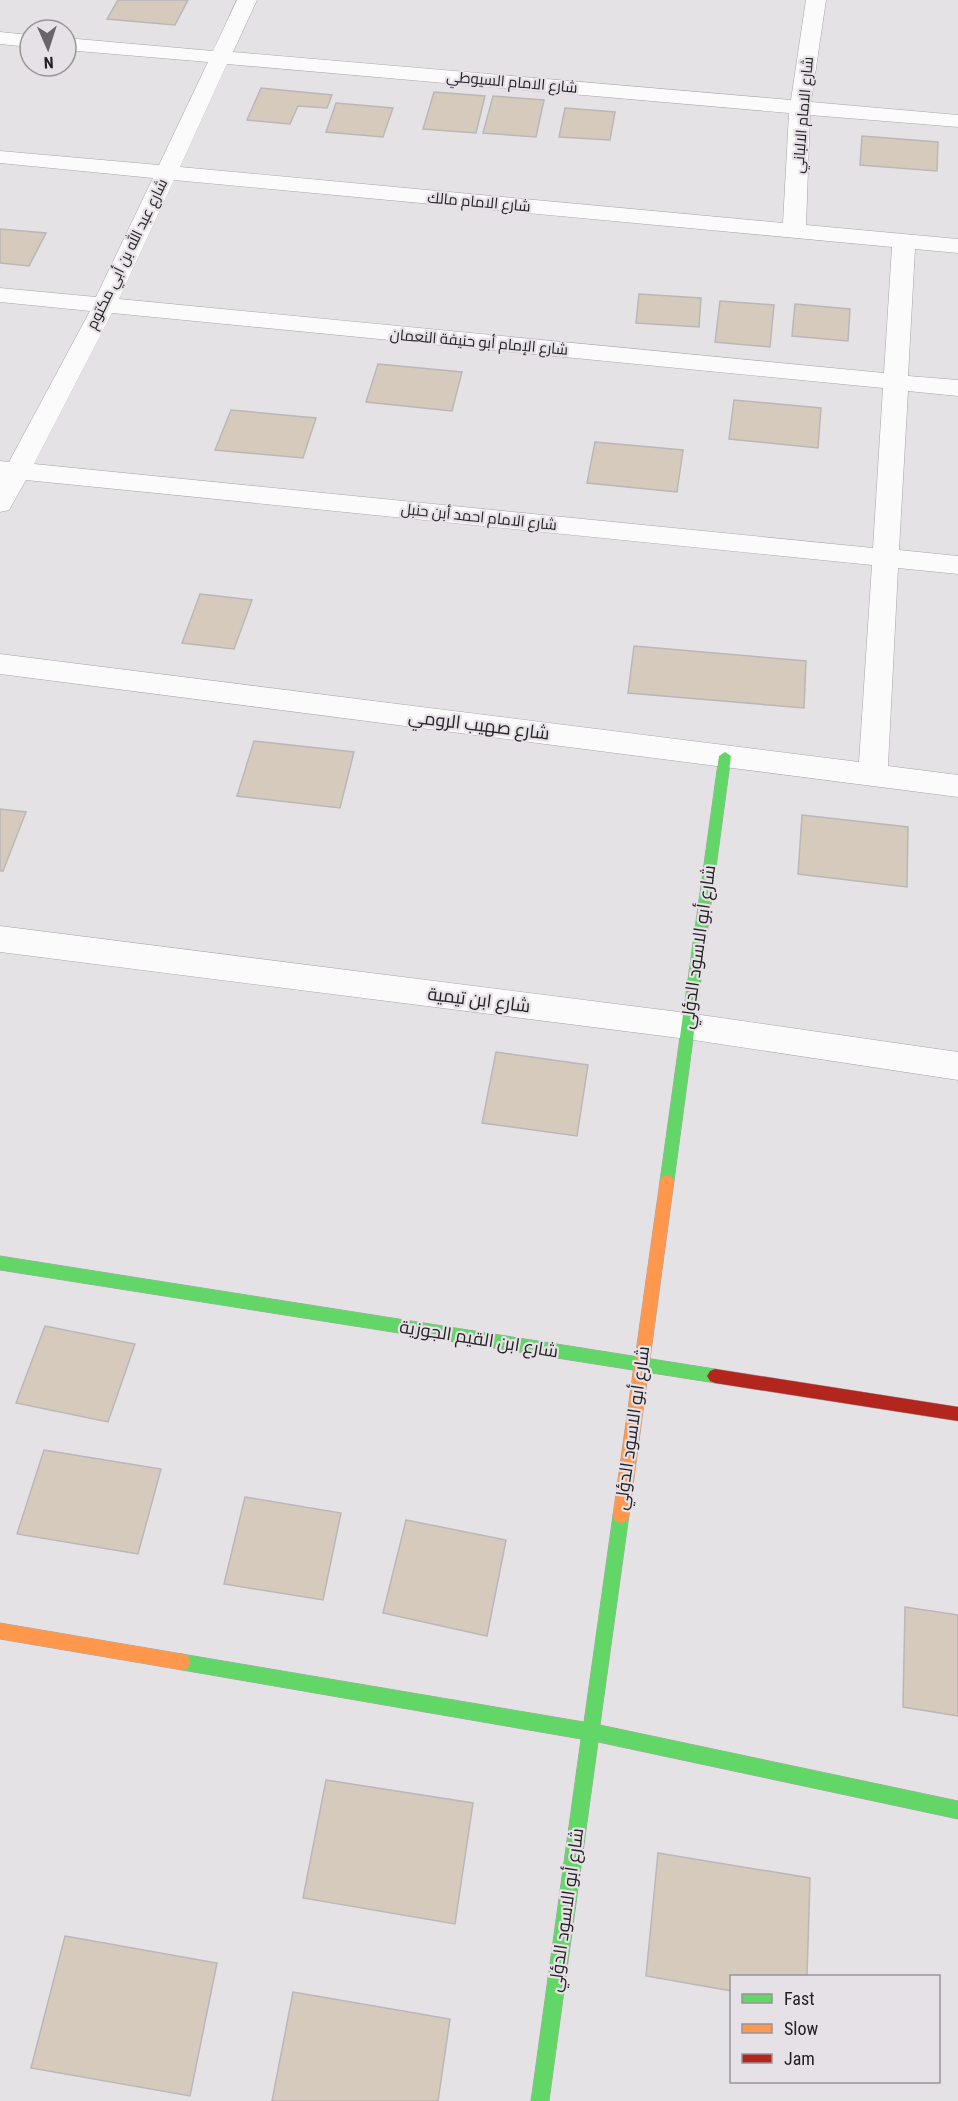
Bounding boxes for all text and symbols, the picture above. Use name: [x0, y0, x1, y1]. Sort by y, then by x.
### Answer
north arrow: [18, 18, 78, 78]
text: N: [43, 53, 54, 72]
street label: شارع الامام الالباني: [789, 56, 820, 174]
street label: شارع الامام السيوطي: [445, 67, 578, 100]
street label: شارع عبد الله بن أبي مكتوم: [82, 175, 174, 334]
street label: شارع الامام مالك: [426, 189, 531, 217]
street label: شارع الإمام أبو حنيفة النعمان: [389, 324, 569, 361]
street label: شارع الامام احمد أبن حنبل: [400, 499, 558, 536]
street label: شارع صهيب الرومي: [407, 705, 551, 748]
street label: شارع أبو الاسود الدؤلي: [676, 864, 723, 1031]
street label: شارع ابن تيمية: [426, 983, 532, 1018]
street label: شارع ابن القيم الجوزية: [398, 1316, 560, 1363]
street label: شارع أبو الاسود الدؤلي: [610, 1345, 657, 1512]
street label: شارع أبو الاسود الدؤلي: [544, 1827, 591, 1994]
legend: [730, 1975, 940, 2083]
text: Fast: [784, 1988, 815, 2009]
text: Slow: [784, 2018, 819, 2039]
text: Jam: [784, 2048, 815, 2069]

